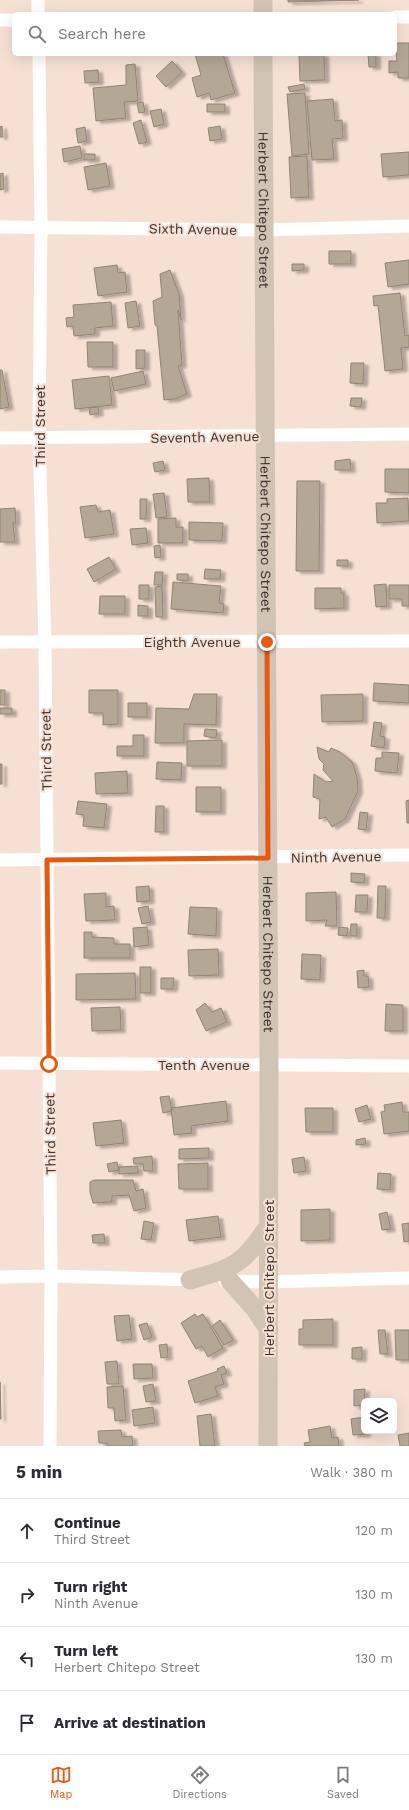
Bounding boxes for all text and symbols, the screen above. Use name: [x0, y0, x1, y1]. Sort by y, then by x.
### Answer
search box: [12, 12, 397, 56]
icon: search: [26, 23, 48, 45]
text: Search here: [58, 25, 146, 43]
street label: Herbert Chitepo Street: [255, 131, 272, 289]
street label: Sixth Avenue: [149, 220, 237, 238]
street label: Third Street: [32, 385, 48, 467]
street label: Seventh Avenue: [150, 428, 260, 446]
street label: Herbert Chitepo Street: [257, 455, 274, 613]
route end: [258, 633, 276, 651]
street label: Eighth Avenue: [144, 634, 240, 650]
street label: Third Street: [37, 709, 55, 791]
street label: Ninth Avenue: [290, 848, 382, 866]
street label: Herbert Chitepo Street: [260, 875, 277, 1033]
route start: [40, 1055, 58, 1073]
street label: Tenth Avenue: [158, 1057, 250, 1073]
street label: Third Street: [41, 1093, 59, 1175]
street label: Herbert Chitepo Street: [261, 1199, 277, 1356]
map controls: [361, 1398, 397, 1434]
button: layers: [361, 1398, 397, 1434]
text: 5 min: [16, 1462, 62, 1482]
text: Walk · 380 m: [310, 1465, 393, 1480]
text: Continue: [54, 1514, 121, 1532]
icon: ahead: [16, 1520, 38, 1542]
text: 120 m: [355, 1523, 393, 1538]
text: Third Street: [54, 1532, 130, 1547]
text: Turn right: [54, 1578, 127, 1596]
icon: right: [16, 1584, 38, 1606]
text: 130 m: [355, 1587, 393, 1602]
text: Ninth Avenue: [54, 1596, 138, 1611]
text: Turn left: [54, 1642, 118, 1660]
icon: left: [16, 1648, 38, 1670]
text: 130 m: [355, 1651, 393, 1666]
text: Herbert Chitepo Street: [54, 1660, 200, 1675]
icon: arrive: [16, 1712, 38, 1734]
text: Arrive at destination: [54, 1714, 206, 1732]
tab: Map: [50, 1764, 72, 1801]
tab: Directions: [173, 1764, 227, 1801]
tab: Saved: [327, 1764, 359, 1801]

